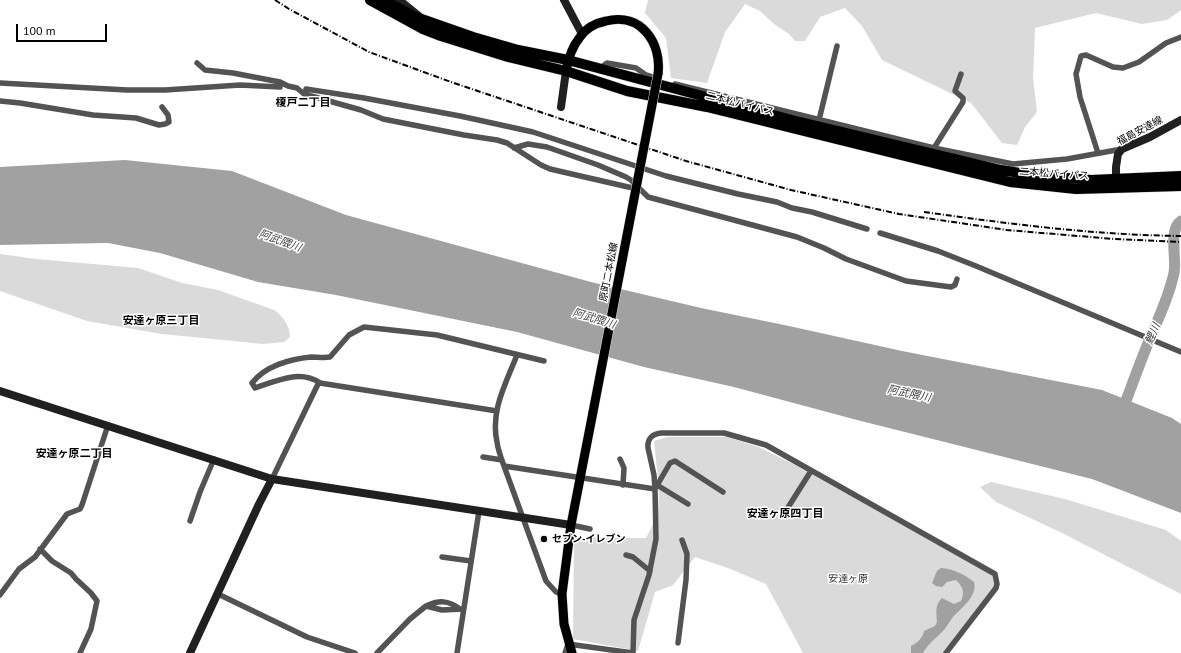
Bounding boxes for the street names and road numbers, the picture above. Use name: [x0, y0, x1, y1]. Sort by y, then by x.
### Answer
street label: 二本松バイパス: [705, 90, 775, 118]
street label: 福島安達線: [1115, 114, 1165, 148]
street label: 二本松バイパス: [1019, 166, 1089, 182]
street label: 原町二本松線: [597, 241, 621, 303]

